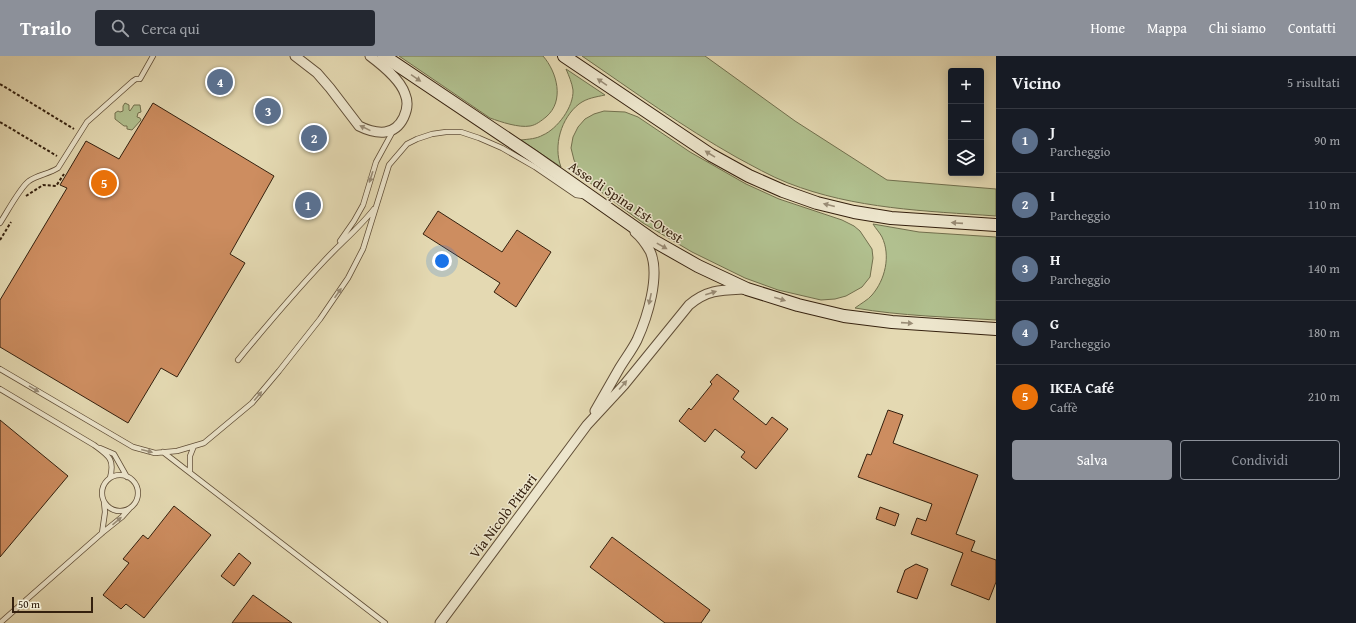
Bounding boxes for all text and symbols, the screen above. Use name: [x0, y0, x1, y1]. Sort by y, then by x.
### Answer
search box: [95, 10, 375, 46]
text: Trailo: [20, 14, 71, 42]
icon: search: [109, 17, 131, 39]
text: Cerca qui: [141, 18, 200, 39]
text: Home: [1091, 18, 1125, 38]
text: Mappa: [1147, 18, 1187, 38]
text: Chi siamo: [1209, 18, 1266, 38]
text: Contatti: [1288, 18, 1336, 38]
pin: 4: [207, 67, 233, 97]
map controls: [948, 68, 984, 176]
button: +: [948, 68, 984, 104]
text: Vicino: [1012, 70, 1061, 95]
text: 5 risultati: [1287, 73, 1340, 92]
one-way arrow: [411, 74, 421, 82]
one-way arrow: [596, 78, 608, 85]
pin: 3: [255, 96, 281, 126]
button: −: [948, 104, 984, 140]
text: J: [1050, 121, 1055, 142]
pin: 2: [301, 123, 327, 153]
one-way arrow: [359, 125, 370, 131]
text: 1: [1022, 131, 1028, 150]
text: 90 m: [1314, 131, 1340, 150]
button: layers: [948, 140, 984, 176]
text: Parcheggio: [1050, 142, 1110, 161]
one-way arrow: [705, 150, 715, 158]
street label: Asse di Spina Est-Ovest: [565, 156, 687, 248]
pin: 5: [91, 168, 117, 198]
one-way arrow: [368, 171, 374, 183]
text: I: [1050, 185, 1055, 206]
pin: 1: [295, 190, 321, 220]
text: 2: [1022, 195, 1028, 214]
text: 110 m: [1308, 195, 1340, 214]
one-way arrow: [822, 202, 835, 208]
text: Parcheggio: [1050, 206, 1110, 225]
one-way arrow: [951, 219, 963, 226]
one-way arrow: [656, 242, 667, 249]
text: H: [1050, 249, 1060, 270]
your location: [432, 251, 452, 271]
text: 3: [1022, 259, 1028, 278]
text: 140 m: [1308, 259, 1340, 278]
text: Parcheggio: [1050, 270, 1110, 289]
one-way arrow: [334, 288, 342, 298]
one-way arrow: [706, 290, 718, 296]
one-way arrow: [647, 293, 653, 305]
one-way arrow: [774, 296, 786, 302]
text: G: [1050, 313, 1059, 334]
one-way arrow: [901, 320, 914, 326]
text: 4: [1022, 323, 1028, 342]
text: 180 m: [1308, 323, 1340, 342]
text: Parcheggio: [1050, 334, 1110, 353]
text: IKEA Café: [1050, 377, 1114, 398]
one-way arrow: [618, 380, 627, 391]
one-way arrow: [28, 386, 40, 393]
text: 5: [1022, 387, 1028, 406]
text: 210 m: [1308, 387, 1340, 406]
one-way arrow: [254, 390, 263, 401]
text: Caffè: [1050, 398, 1078, 417]
button: Salva: [1012, 440, 1172, 480]
button: Condividi: [1180, 440, 1340, 480]
one-way arrow: [141, 448, 154, 454]
street label: Via Nicolò Pittari: [465, 470, 541, 562]
one-way arrow: [111, 517, 122, 526]
scale bar: [12, 595, 93, 614]
text: 50 m: [18, 596, 40, 612]

